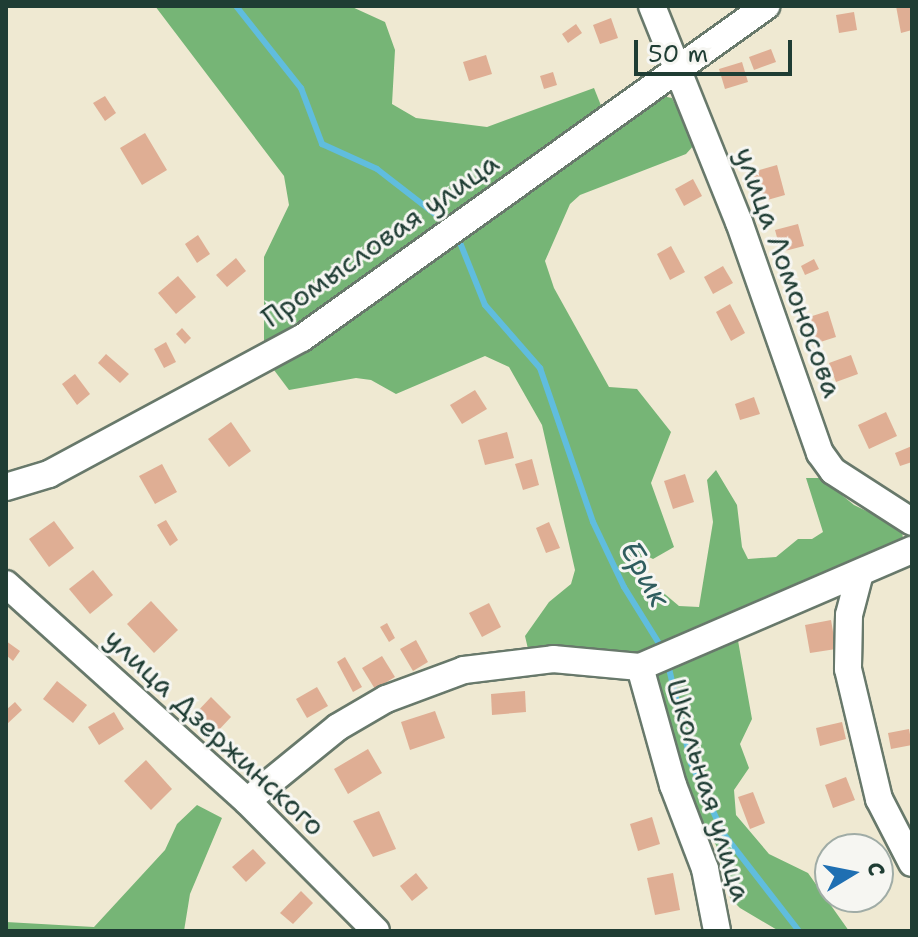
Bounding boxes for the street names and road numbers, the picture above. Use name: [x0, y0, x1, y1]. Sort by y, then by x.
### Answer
street label: улица Ломоносова: [728, 142, 850, 402]
street label: Промысловая улица: [255, 146, 505, 334]
street label: улица Дзержинского: [98, 621, 332, 843]
street label: Школьная улица: [659, 675, 759, 905]

